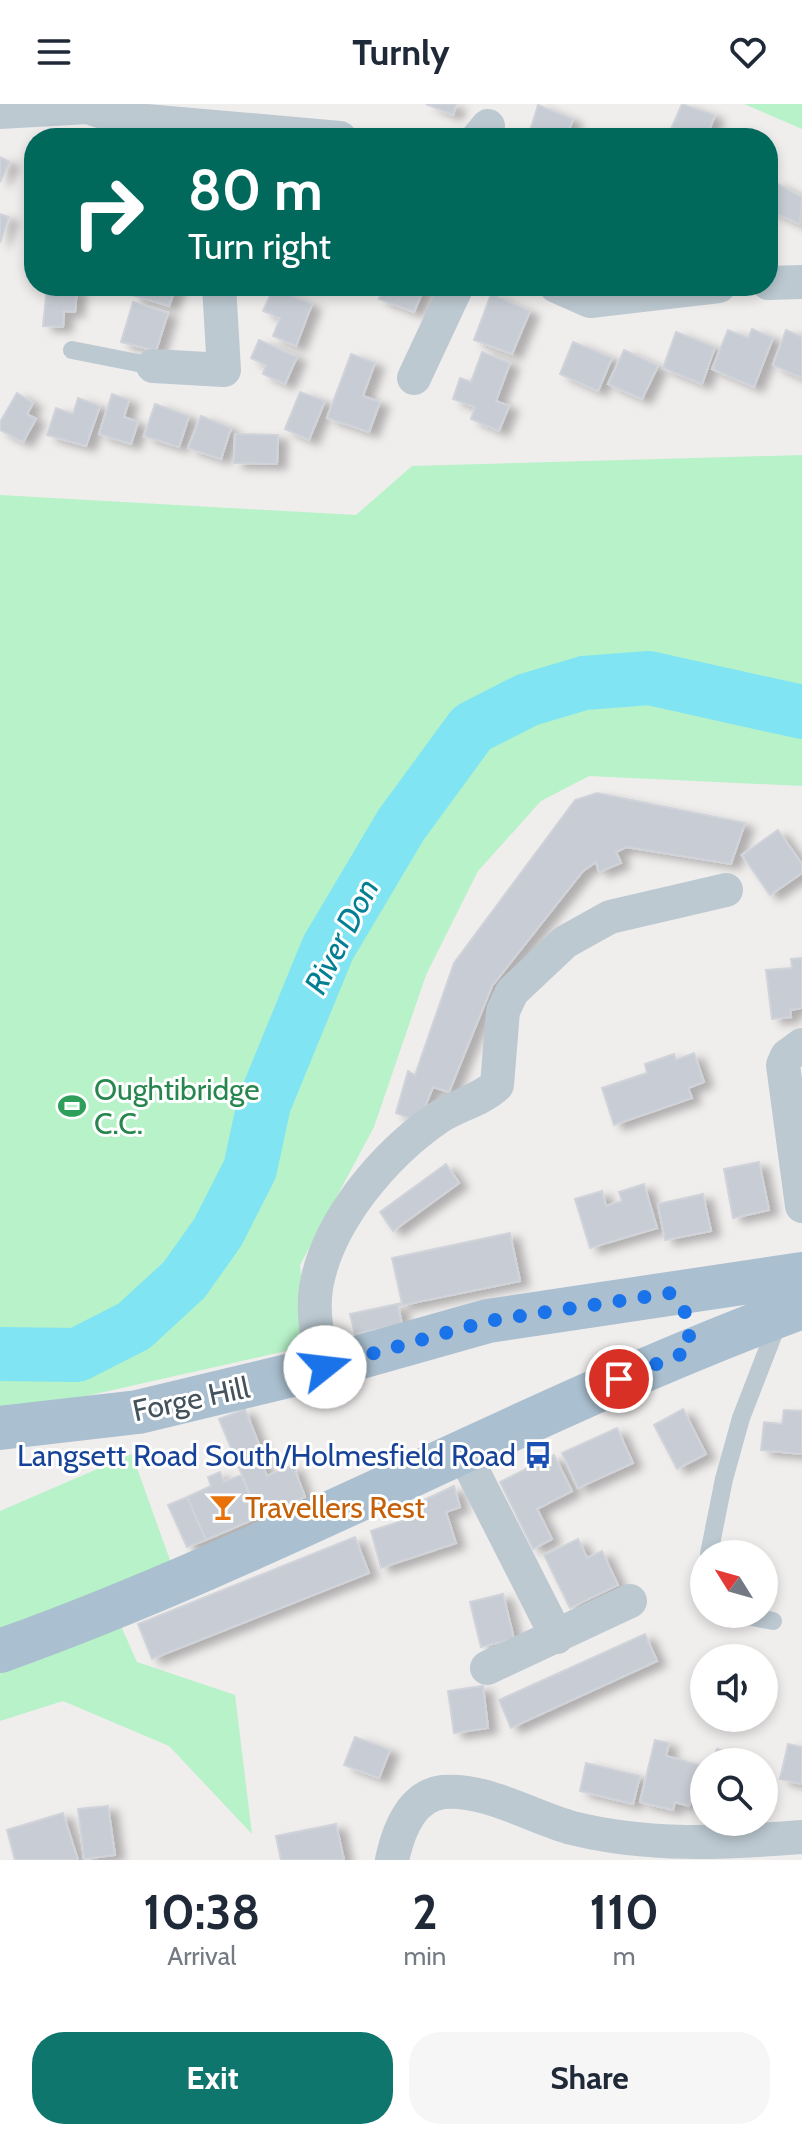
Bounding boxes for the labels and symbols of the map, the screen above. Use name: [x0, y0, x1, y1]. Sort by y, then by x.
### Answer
water label: River Don: [295, 872, 387, 1000]
place label: Oughtibridge C.C.: [94, 1071, 260, 1142]
sports icon: Oughtibridge C.C.: [57, 1091, 87, 1121]
position arrow: [283, 1325, 367, 1409]
pin: [585, 1345, 653, 1413]
street label: Forge Hill: [129, 1369, 253, 1429]
place label: Langsett Road South/Holmesfield Road: [17, 1437, 516, 1474]
bus stop icon: Langsett Road South/Holmesfield Road: [523, 1440, 553, 1470]
place label: Travellers Rest: [245, 1489, 425, 1526]
bar icon: Travellers Rest: [208, 1492, 238, 1522]
north arrow: [690, 1540, 778, 1628]

